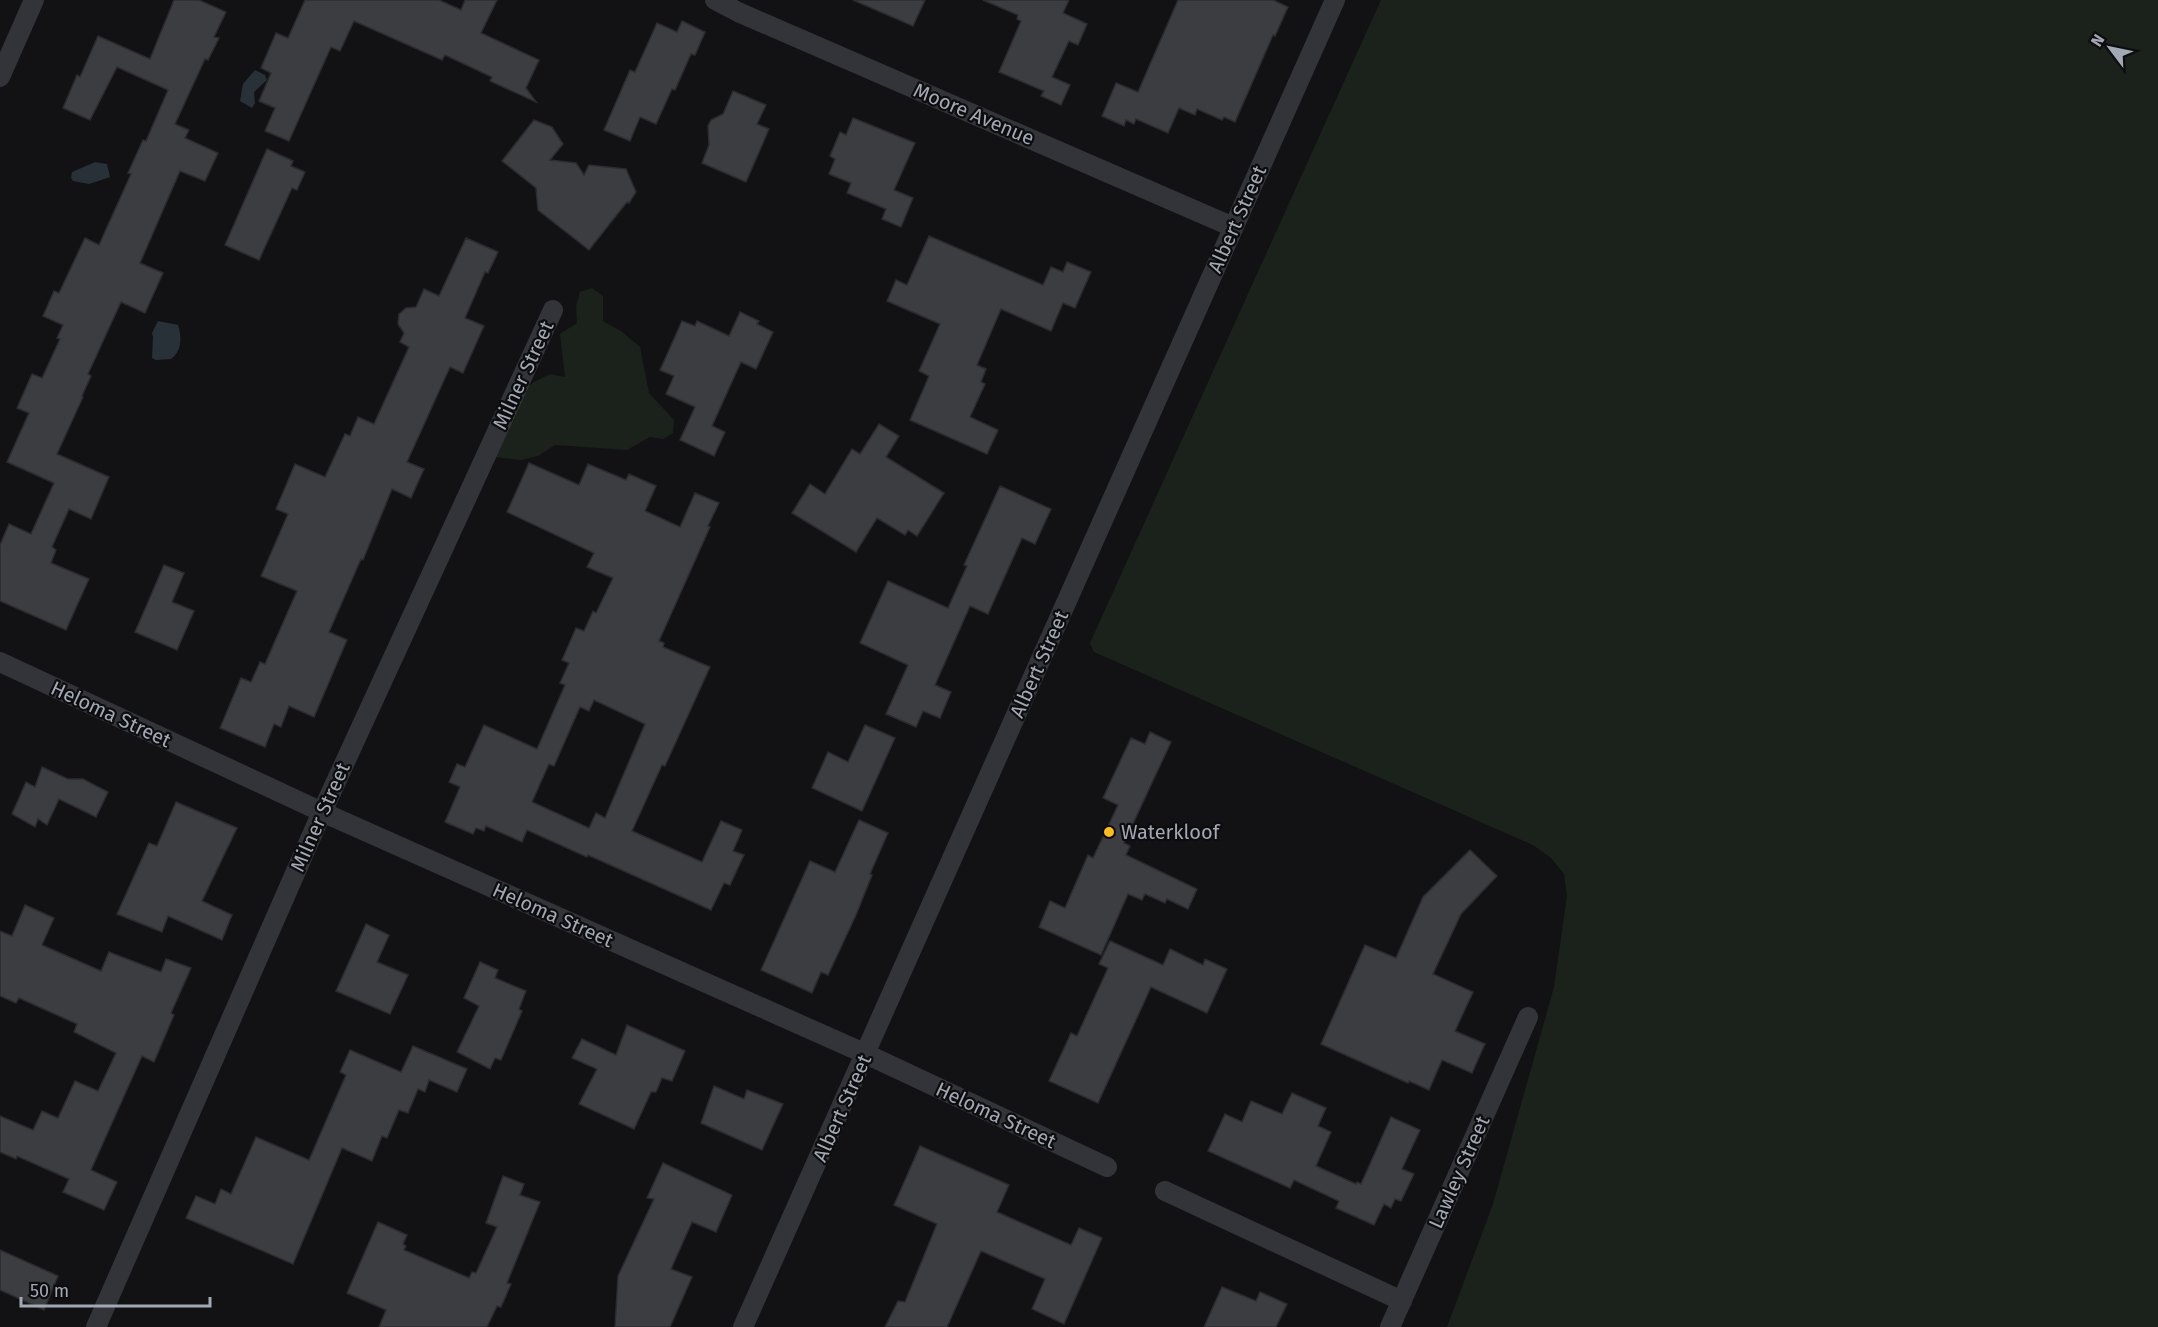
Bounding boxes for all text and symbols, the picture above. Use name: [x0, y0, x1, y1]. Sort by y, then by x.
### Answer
north arrow: [2080, 18, 2140, 78]
text: N: [2087, 31, 2109, 50]
street label: Moore Avenue: [910, 78, 1038, 150]
street label: Albert Street: [1203, 161, 1272, 276]
street label: Milner Street: [487, 316, 559, 433]
street label: Albert Street: [1005, 606, 1074, 721]
street label: Heloma Street: [47, 676, 175, 753]
street label: Milner Street: [285, 758, 355, 875]
place label: Waterkloof: [1121, 820, 1221, 844]
marker: Waterkloof: [1102, 825, 1116, 839]
street label: Heloma Street: [489, 878, 618, 953]
street label: Albert Street: [808, 1050, 877, 1165]
street label: Heloma Street: [932, 1077, 1060, 1154]
street label: Lawley Street: [1423, 1111, 1495, 1232]
scale bar: [21, 1270, 210, 1308]
text: 50 m: [30, 1280, 69, 1302]

